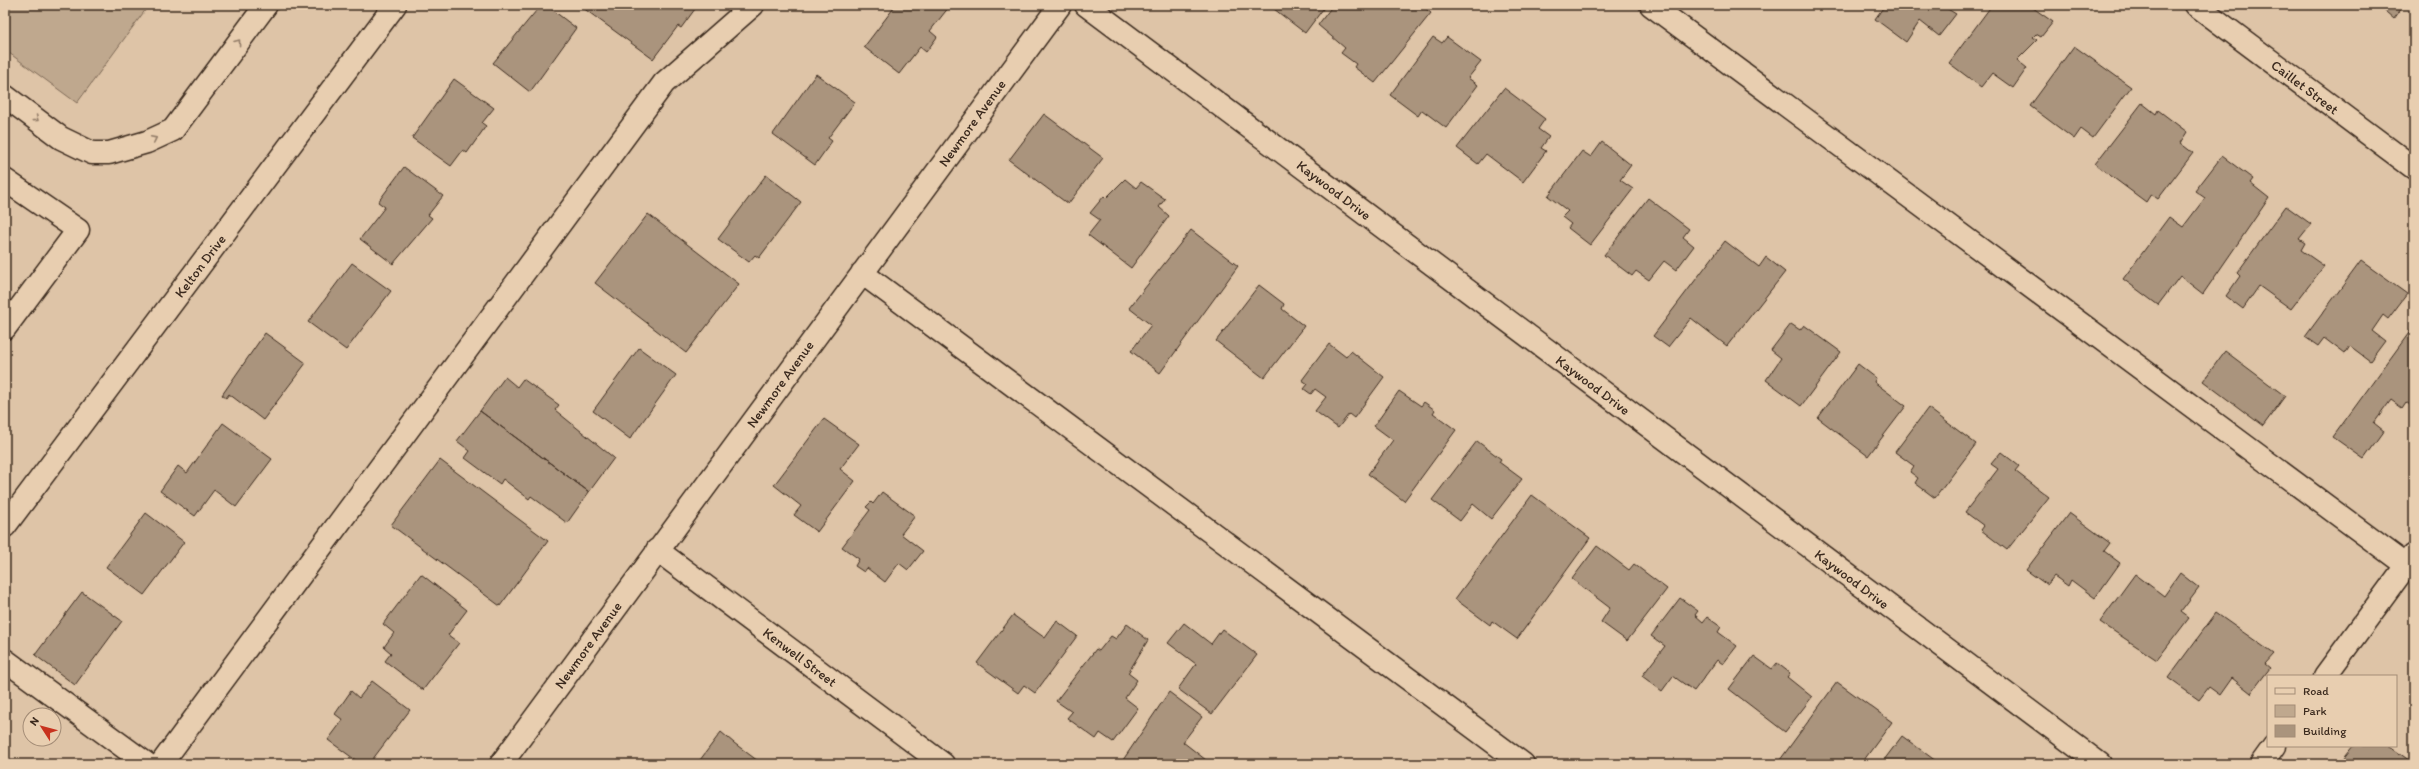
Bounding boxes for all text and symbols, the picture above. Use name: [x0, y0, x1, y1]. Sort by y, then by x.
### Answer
one-way arrow: [233, 40, 240, 47]
street label: Caillet Street: [2268, 57, 2342, 118]
street label: Newmore Avenue: [935, 76, 1010, 170]
one-way arrow: [32, 114, 39, 121]
one-way arrow: [150, 136, 158, 144]
street label: Kaywood Drive: [1293, 157, 1375, 224]
street label: Kelton Drive: [171, 231, 230, 301]
street label: Newmore Avenue: [743, 337, 818, 431]
street label: Kaywood Drive: [1552, 352, 1634, 419]
street label: Kaywood Drive: [1811, 546, 1893, 613]
street label: Newmore Avenue: [551, 598, 626, 692]
street label: Kenwell Street: [759, 624, 840, 691]
legend: [2267, 675, 2397, 747]
text: Road: [2303, 684, 2329, 698]
text: Park: [2303, 704, 2327, 718]
north arrow: [22, 707, 62, 747]
text: N: [27, 715, 42, 728]
text: Building: [2303, 724, 2347, 738]

